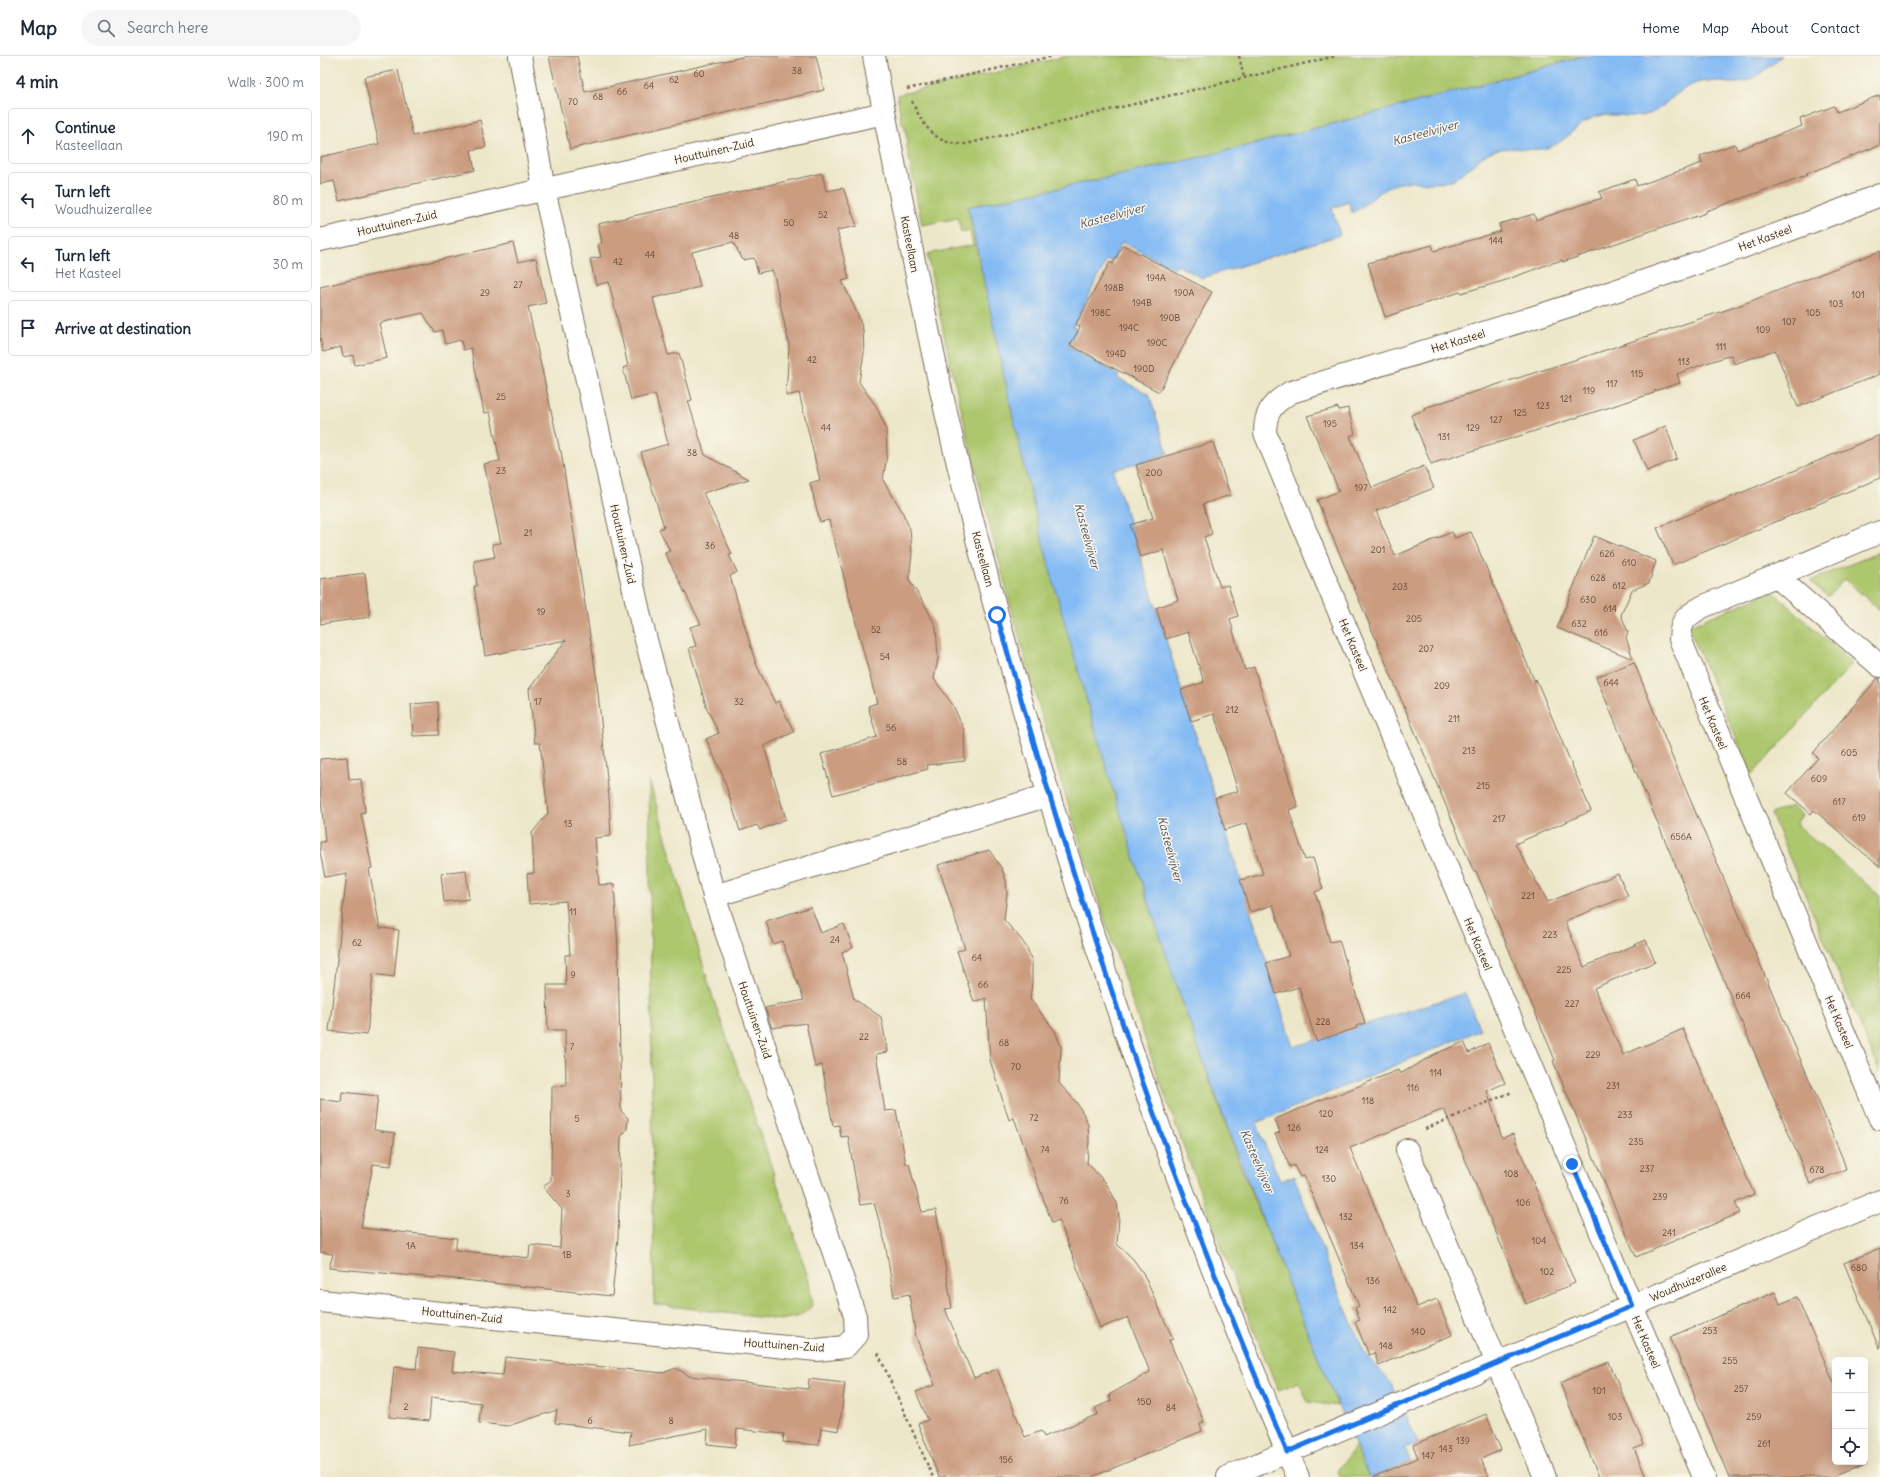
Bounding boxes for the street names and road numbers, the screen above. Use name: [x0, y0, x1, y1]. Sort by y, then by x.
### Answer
street label: Houttuinen-Zuid: [673, 135, 756, 167]
street label: Houttuinen-Zuid: [356, 207, 439, 239]
street label: Kasteellaan: [898, 215, 922, 273]
street label: Het Kasteel: [1736, 222, 1794, 254]
street label: Het Kasteel: [1429, 326, 1487, 356]
street label: Houttuinen-Zuid: [607, 503, 639, 586]
street label: Kasteellaan: [969, 530, 997, 588]
street label: Het Kasteel: [1336, 616, 1370, 674]
street label: Het Kasteel: [1696, 694, 1730, 752]
street label: Het Kasteel: [1461, 915, 1495, 973]
street label: Houttuinen-Zuid: [735, 979, 775, 1061]
street label: Het Kasteel: [1822, 993, 1856, 1051]
street label: Woudhuizerallee: [1647, 1259, 1729, 1305]
street label: Houttuinen-Zuid: [421, 1304, 504, 1326]
street label: Het Kasteel: [1629, 1313, 1663, 1371]
street label: Houttuinen-Zuid: [743, 1335, 826, 1355]

